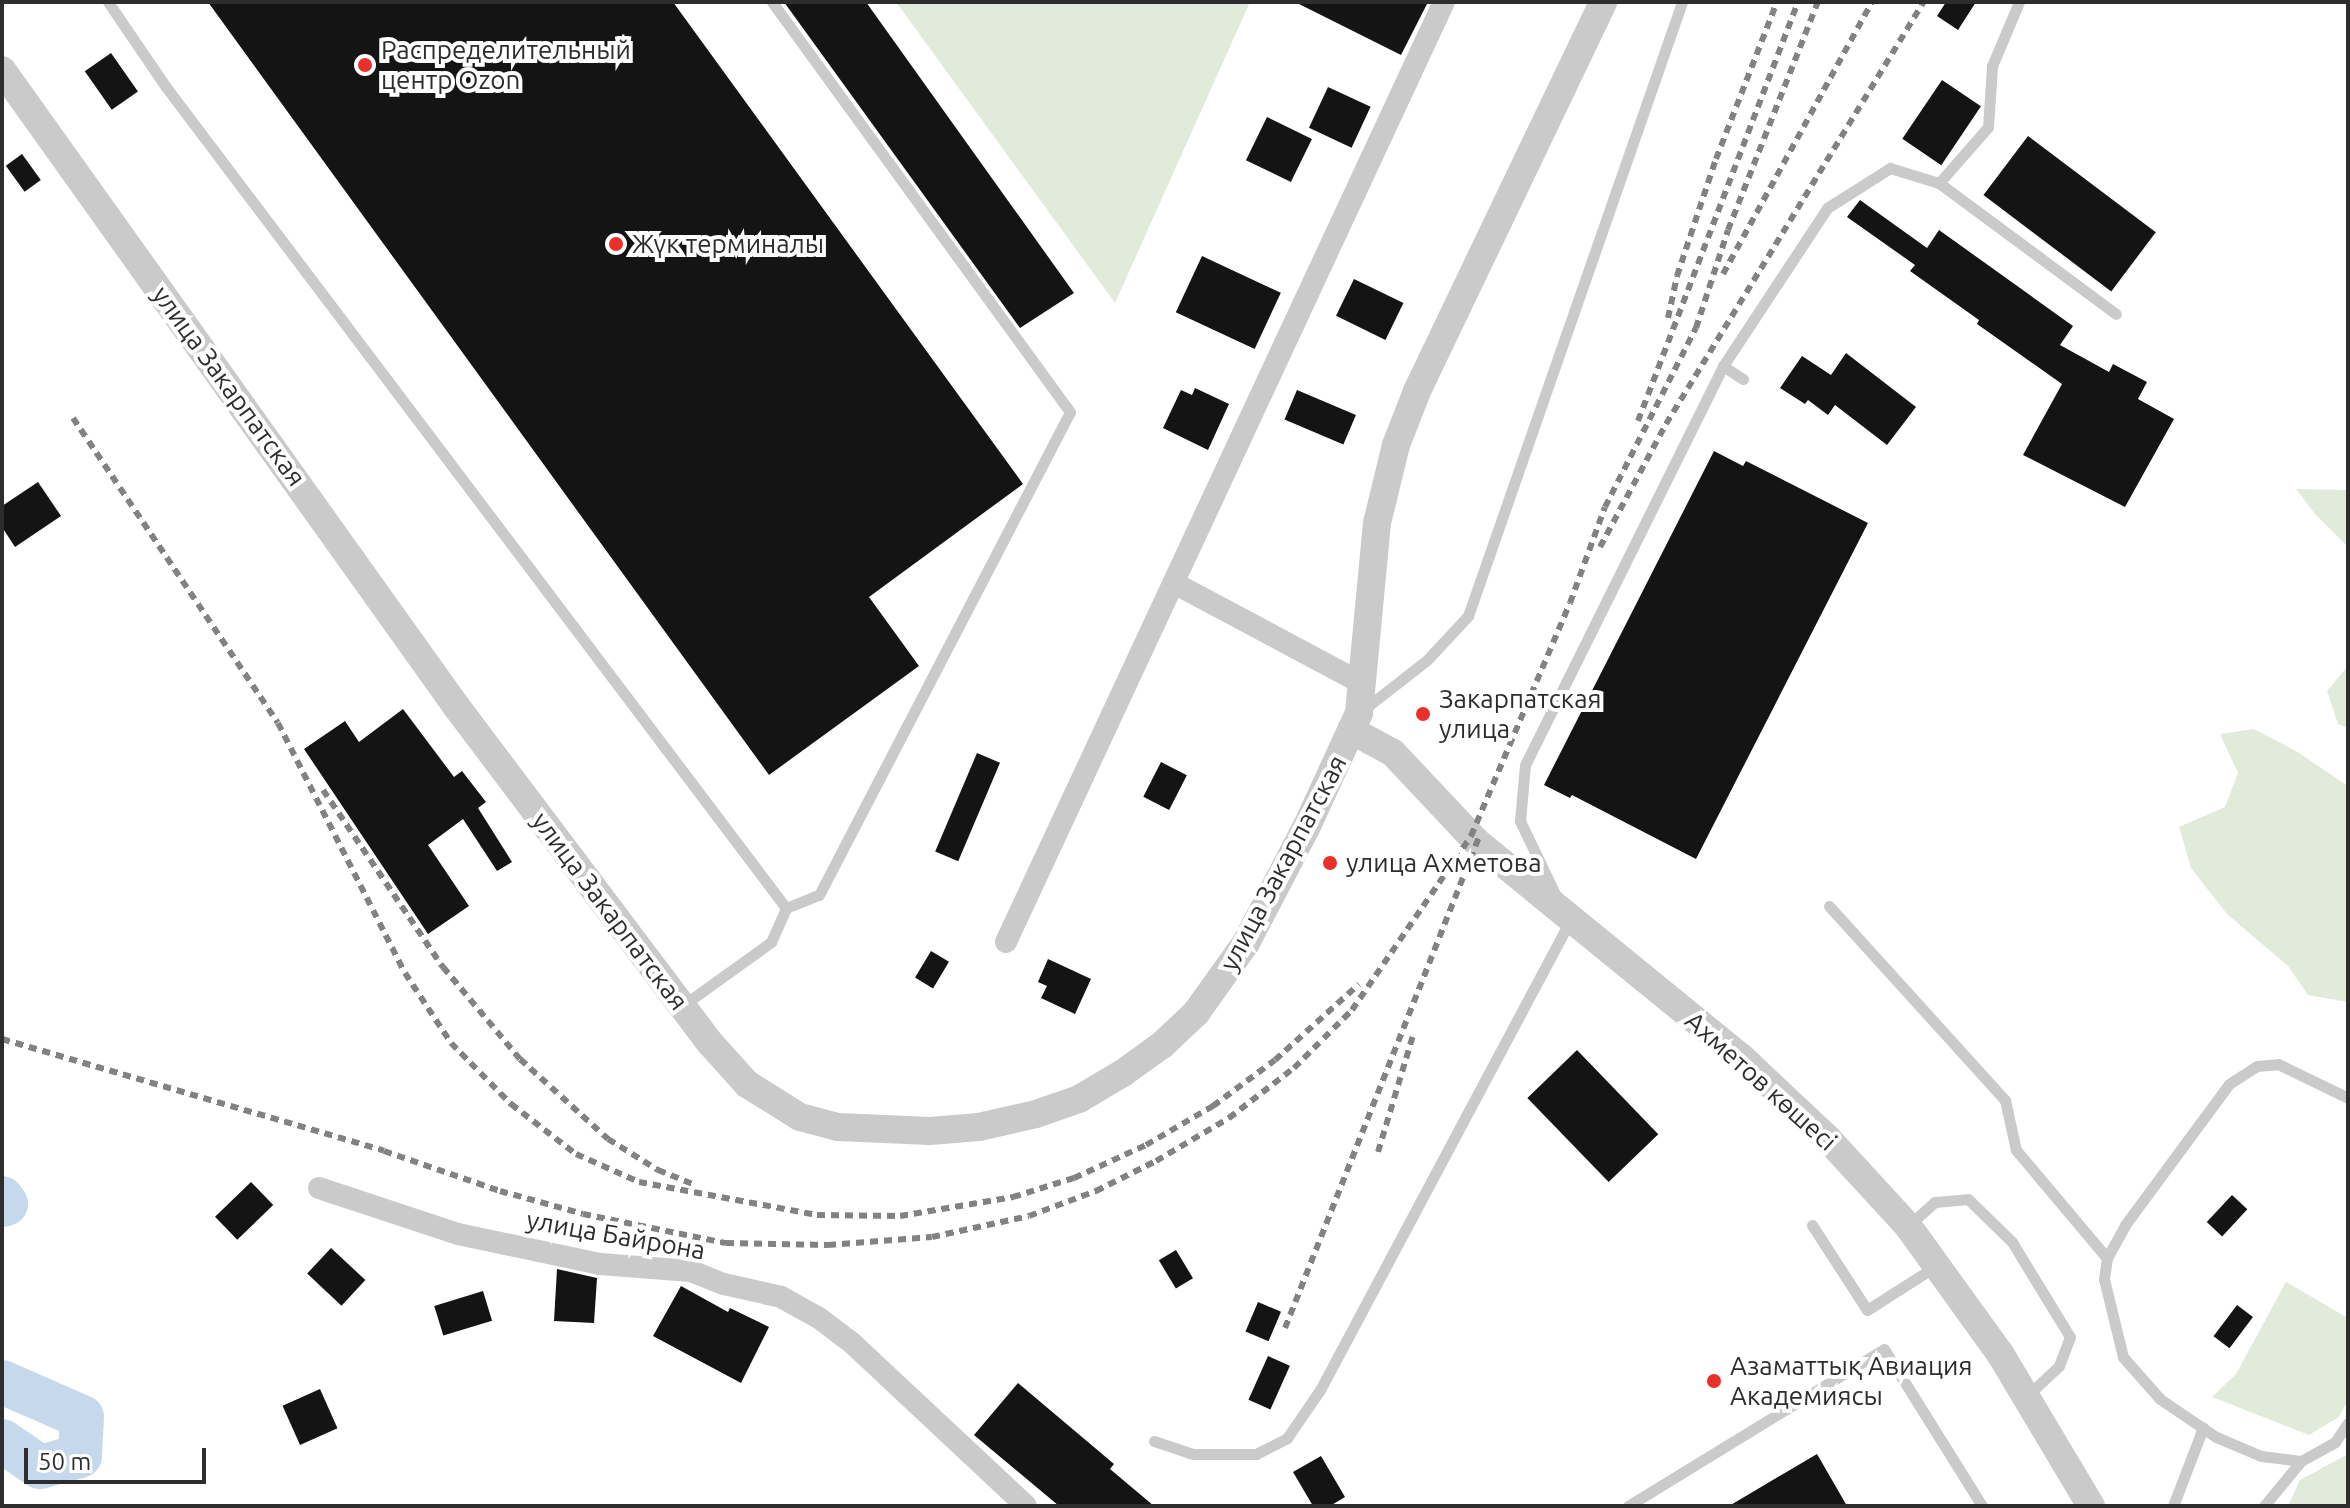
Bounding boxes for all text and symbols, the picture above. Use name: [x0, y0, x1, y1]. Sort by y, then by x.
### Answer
place label: Распределительный центр Ozon: [381, 34, 631, 96]
marker: Распределительный центр Ozon: [356, 56, 374, 74]
place label: Жүк терминалы: [632, 228, 824, 260]
marker: Жүк терминалы: [607, 235, 625, 253]
street label: улица Закарпатская: [146, 280, 312, 492]
place label: Закарпатская улица: [1439, 683, 1602, 744]
marker: Закарпатская улица: [1414, 705, 1432, 723]
street label: улица Закарпатская: [1213, 750, 1353, 976]
street label: улица Закарпатская: [525, 806, 695, 1016]
place label: улица Ахметова: [1346, 847, 1542, 879]
marker: улица Ахметова: [1321, 854, 1339, 872]
street label: Ахметов көшесі: [1679, 1005, 1843, 1157]
street label: улица Байрона: [524, 1204, 708, 1266]
place label: Азаматтық Авиация Академиясы: [1730, 1350, 1972, 1412]
marker: Азаматтық Авиация Академиясы: [1705, 1372, 1723, 1390]
scale bar: [28, 1432, 210, 1482]
text: 50 m: [38, 1448, 91, 1475]

